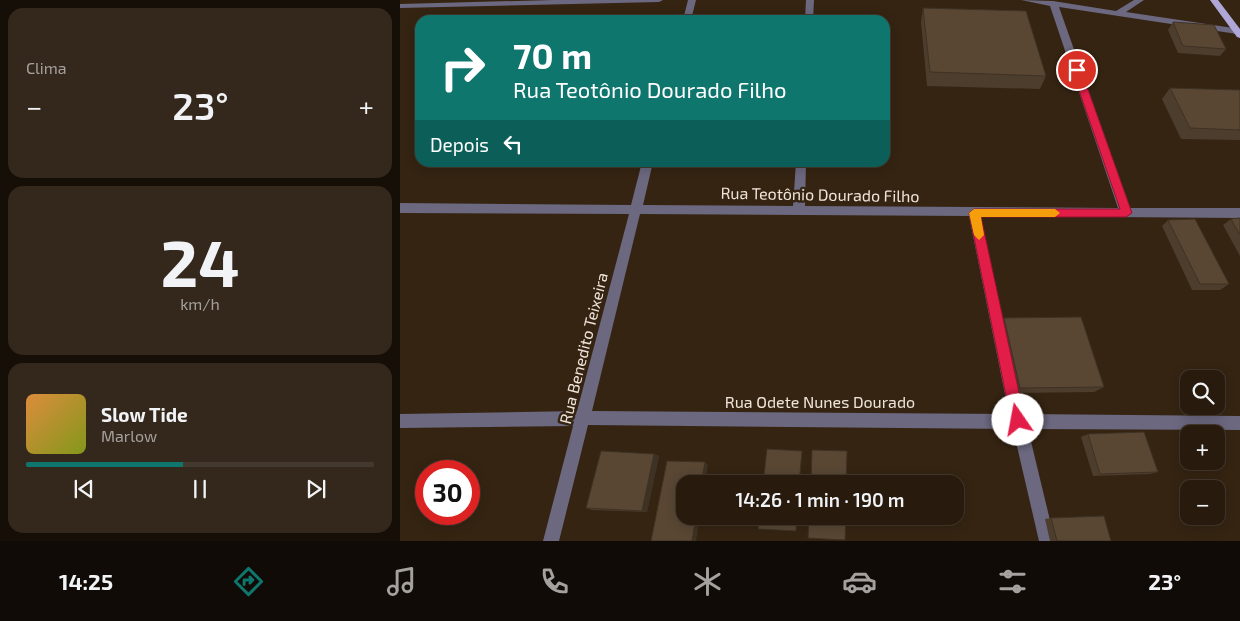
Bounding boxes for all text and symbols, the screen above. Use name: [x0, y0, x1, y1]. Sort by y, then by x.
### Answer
text: 70 m: [513, 34, 592, 76]
icon: right: [430, 35, 495, 100]
pin: [1056, 49, 1098, 91]
icon: arrive: [1063, 56, 1091, 84]
text: Clima: [26, 58, 67, 77]
text: Rua Teotônio Dourado Filho: [513, 76, 786, 102]
text: 23°: [172, 82, 229, 128]
text: −: [26, 89, 42, 123]
text: +: [359, 89, 374, 123]
icon: left: [499, 130, 527, 158]
text: Depois: [430, 133, 489, 156]
street label: Rua Teotônio Dourado Filho: [720, 183, 920, 205]
text: 24: [160, 222, 240, 300]
street label: Rua Benedito Teixeira: [555, 270, 611, 426]
text: km/h: [180, 294, 220, 313]
map controls: [1180, 370, 1225, 525]
button: search: [1180, 370, 1225, 415]
street label: Rua Odete Nunes Dourado: [725, 392, 915, 411]
position arrow: [991, 393, 1043, 445]
text: Slow Tide: [101, 403, 188, 426]
button: +: [1180, 425, 1225, 470]
text: Marlow: [101, 426, 157, 445]
speed limit sign: 30: [415, 460, 480, 525]
icon: previous: [70, 475, 98, 503]
icon: pause: [186, 475, 214, 503]
icon: next: [302, 475, 330, 503]
button: −: [1180, 480, 1225, 525]
text: 14:26 · 1 min · 190 m: [735, 488, 905, 511]
icon: directions: [231, 564, 266, 599]
icon: music: [384, 564, 419, 599]
icon: phone: [537, 564, 572, 599]
icon: climate: [690, 564, 725, 599]
icon: car: [842, 564, 877, 599]
icon: filters: [995, 564, 1030, 599]
text: 14:25: [59, 568, 113, 594]
text: 23°: [1148, 568, 1181, 594]

